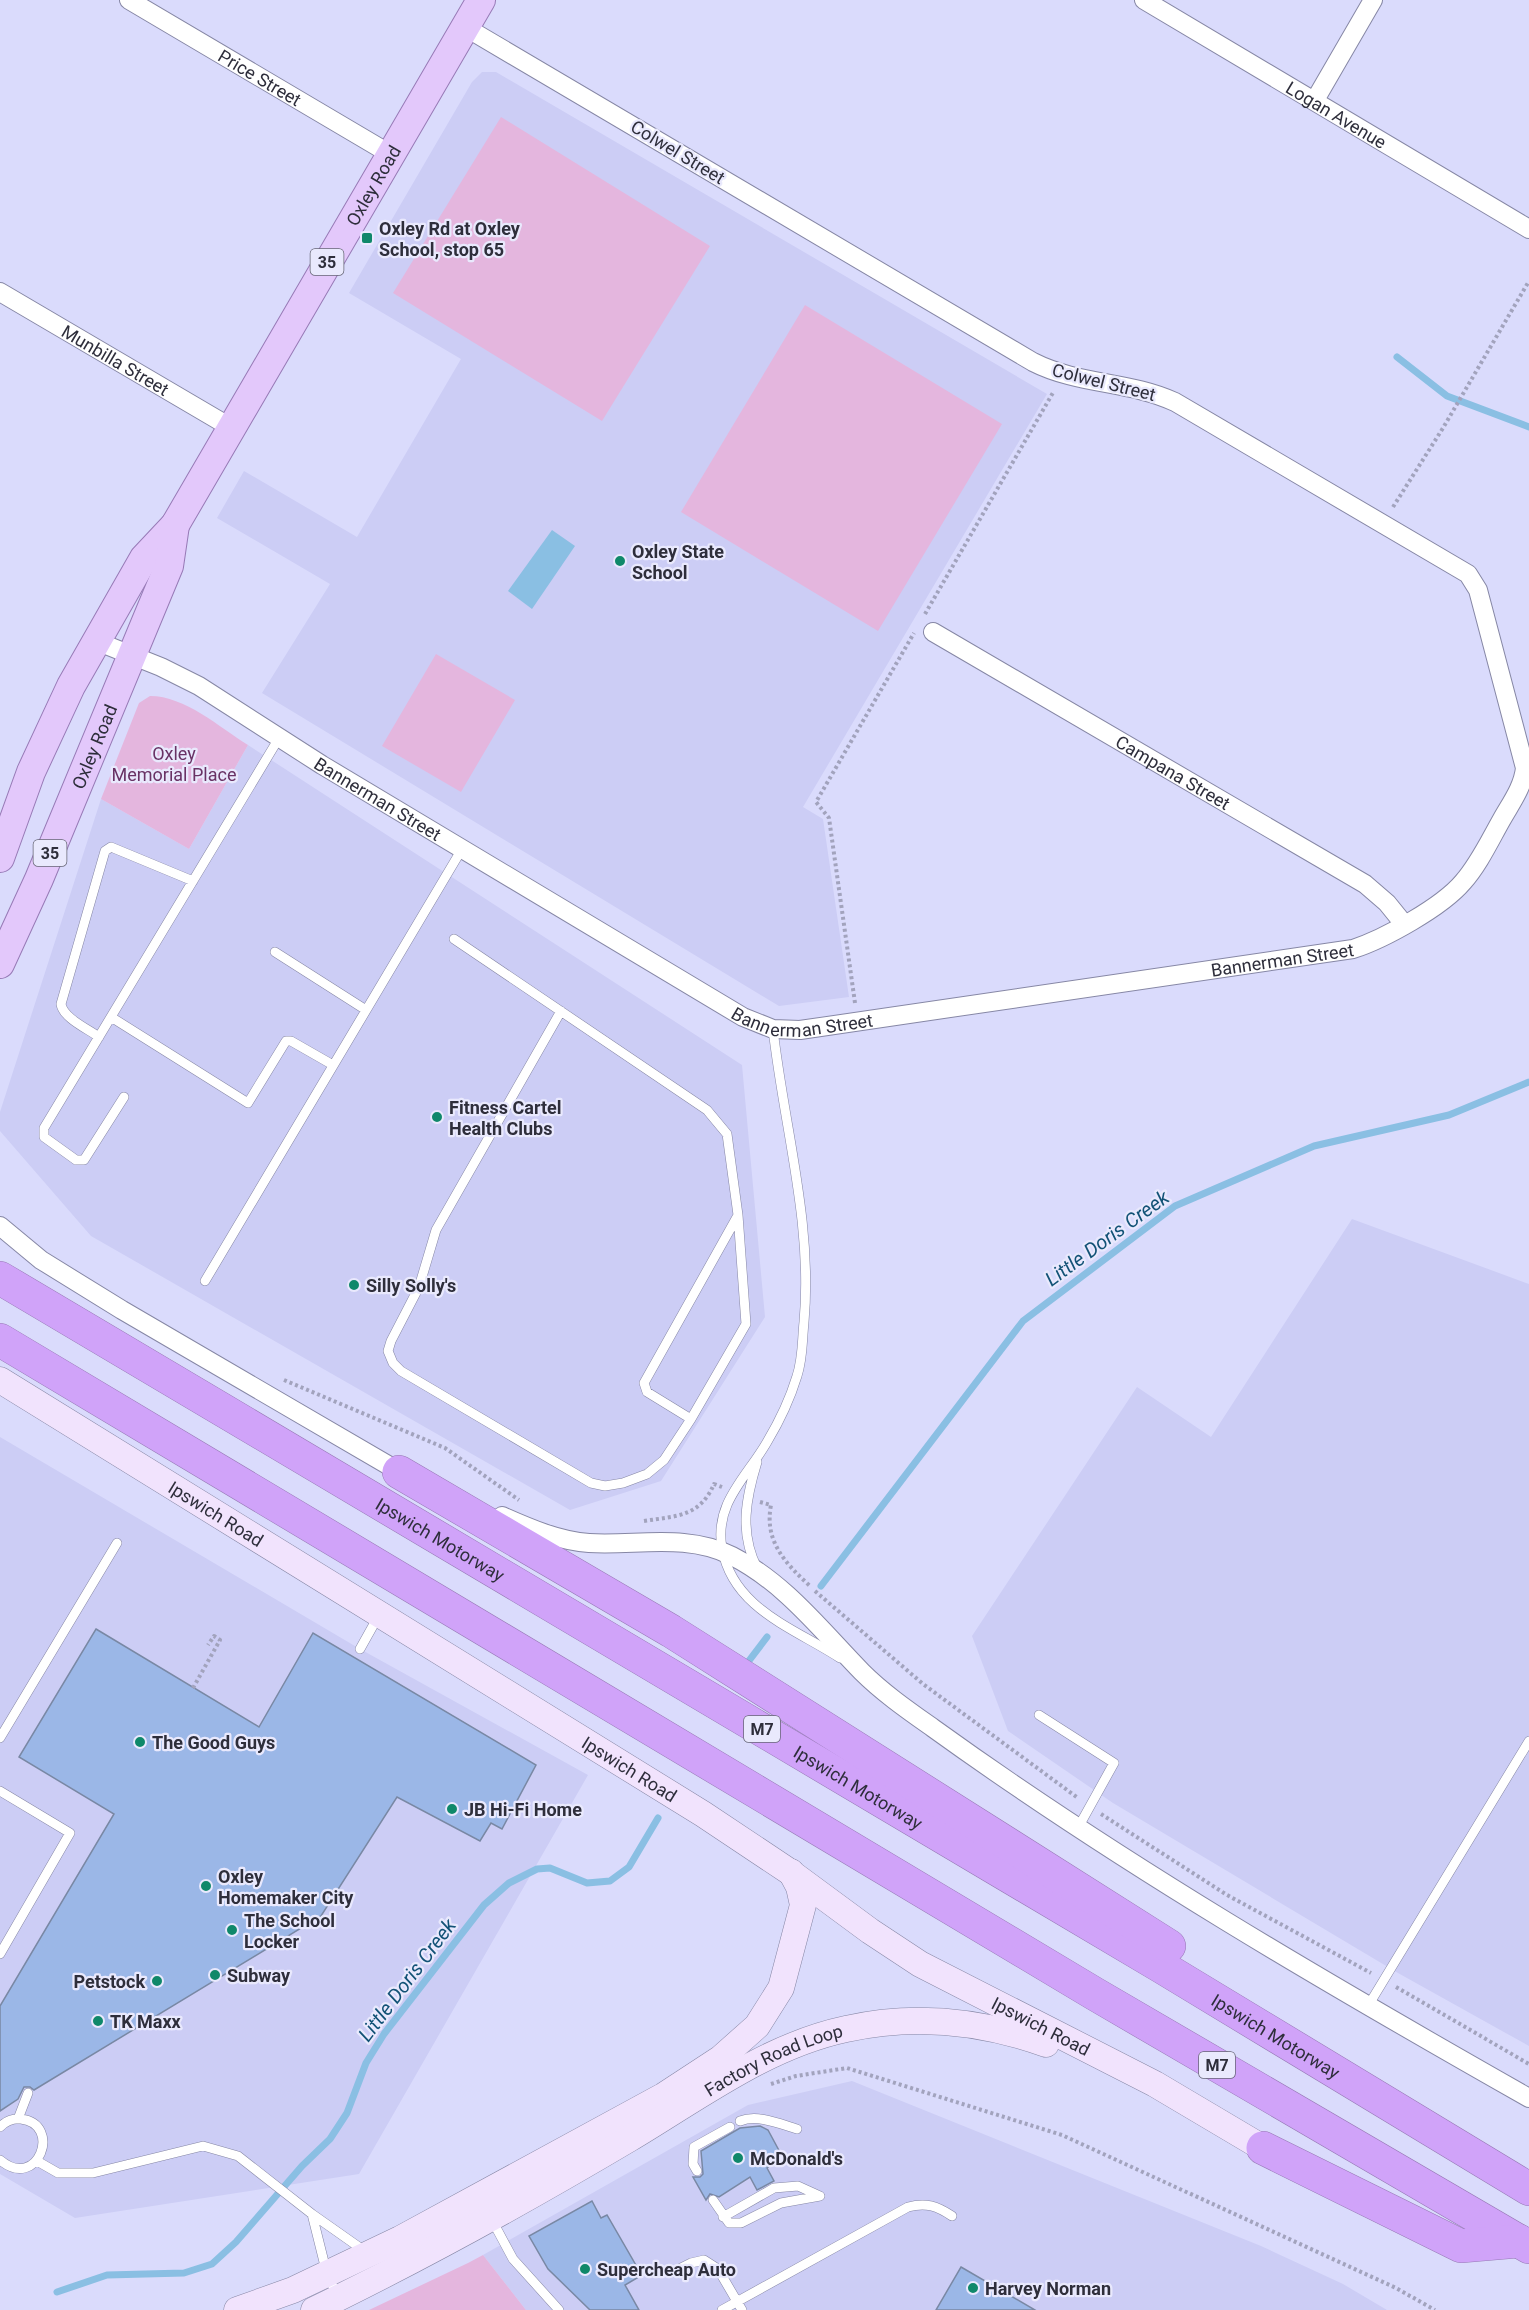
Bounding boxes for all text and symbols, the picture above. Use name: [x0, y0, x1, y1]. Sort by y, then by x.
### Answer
street label: Price Street: [215, 45, 305, 110]
street label: Logan Avenue: [1283, 77, 1391, 152]
street label: Colwel Street: [627, 116, 729, 188]
street label: Oxley Road: [341, 141, 405, 229]
place label: Oxley Rd at Oxley School, stop 65: [379, 218, 521, 260]
marker: Oxley Rd at Oxley School, stop 65: [360, 231, 374, 245]
road number: 35: [310, 249, 344, 275]
street label: Munbilla Street: [58, 320, 173, 399]
street label: Colwel Street: [1050, 359, 1158, 405]
place label: Oxley State School: [632, 541, 724, 583]
marker: Oxley State School: [613, 554, 627, 568]
street label: Oxley Road: [67, 701, 121, 792]
street label: Campana Street: [1112, 731, 1234, 814]
park label: Oxley Memorial Place: [112, 743, 236, 785]
street label: Bannerman Street: [311, 753, 445, 845]
road number: 35: [34, 840, 66, 866]
street label: Bannerman Street: [1209, 939, 1355, 980]
street label: Bannerman Street: [728, 1002, 874, 1041]
place label: Fitness Cartel Health Clubs: [449, 1097, 562, 1139]
marker: Fitness Cartel Health Clubs: [430, 1110, 444, 1124]
water label: Little Doris Creek: [1040, 1184, 1175, 1291]
place label: Silly Solly's: [366, 1275, 456, 1296]
marker: Silly Solly's: [347, 1278, 361, 1292]
street label: Ipswich Road: [165, 1476, 267, 1551]
street label: Ipswich Motorway: [372, 1493, 509, 1586]
road number: M7: [744, 1716, 780, 1742]
place label: The Good Guys: [152, 1732, 275, 1753]
street label: Ipswich Road: [578, 1732, 681, 1806]
marker: The Good Guys: [133, 1735, 147, 1749]
street label: Ipswich Motorway: [790, 1741, 927, 1834]
place label: JB Hi-Fi Home: [464, 1799, 582, 1820]
marker: JB Hi-Fi Home: [445, 1802, 459, 1816]
place label: Oxley Homemaker City: [218, 1866, 354, 1908]
marker: Oxley Homemaker City: [199, 1879, 213, 1893]
place label: The School Locker: [244, 1910, 335, 1952]
water label: Little Doris Creek: [353, 1913, 462, 2046]
marker: The School Locker: [225, 1923, 239, 1937]
place label: Subway: [227, 1965, 291, 1986]
marker: Subway: [208, 1968, 222, 1982]
place label: Petstock: [73, 1971, 145, 1992]
marker: Petstock: [150, 1974, 164, 1988]
street label: Ipswich Motorway: [1208, 1989, 1344, 2083]
street label: Ipswich Road: [988, 1992, 1094, 2060]
place label: TK Maxx: [110, 2011, 182, 2032]
marker: TK Maxx: [91, 2014, 105, 2028]
street label: Factory Road Loop: [700, 2020, 845, 2100]
road number: M7: [1199, 2052, 1235, 2078]
place label: McDonald's: [750, 2148, 843, 2169]
marker: McDonald's: [731, 2151, 745, 2165]
place label: Supercheap Auto: [597, 2259, 736, 2280]
marker: Supercheap Auto: [578, 2262, 592, 2276]
place label: Harvey Norman: [985, 2278, 1111, 2299]
marker: Harvey Norman: [966, 2281, 980, 2295]

